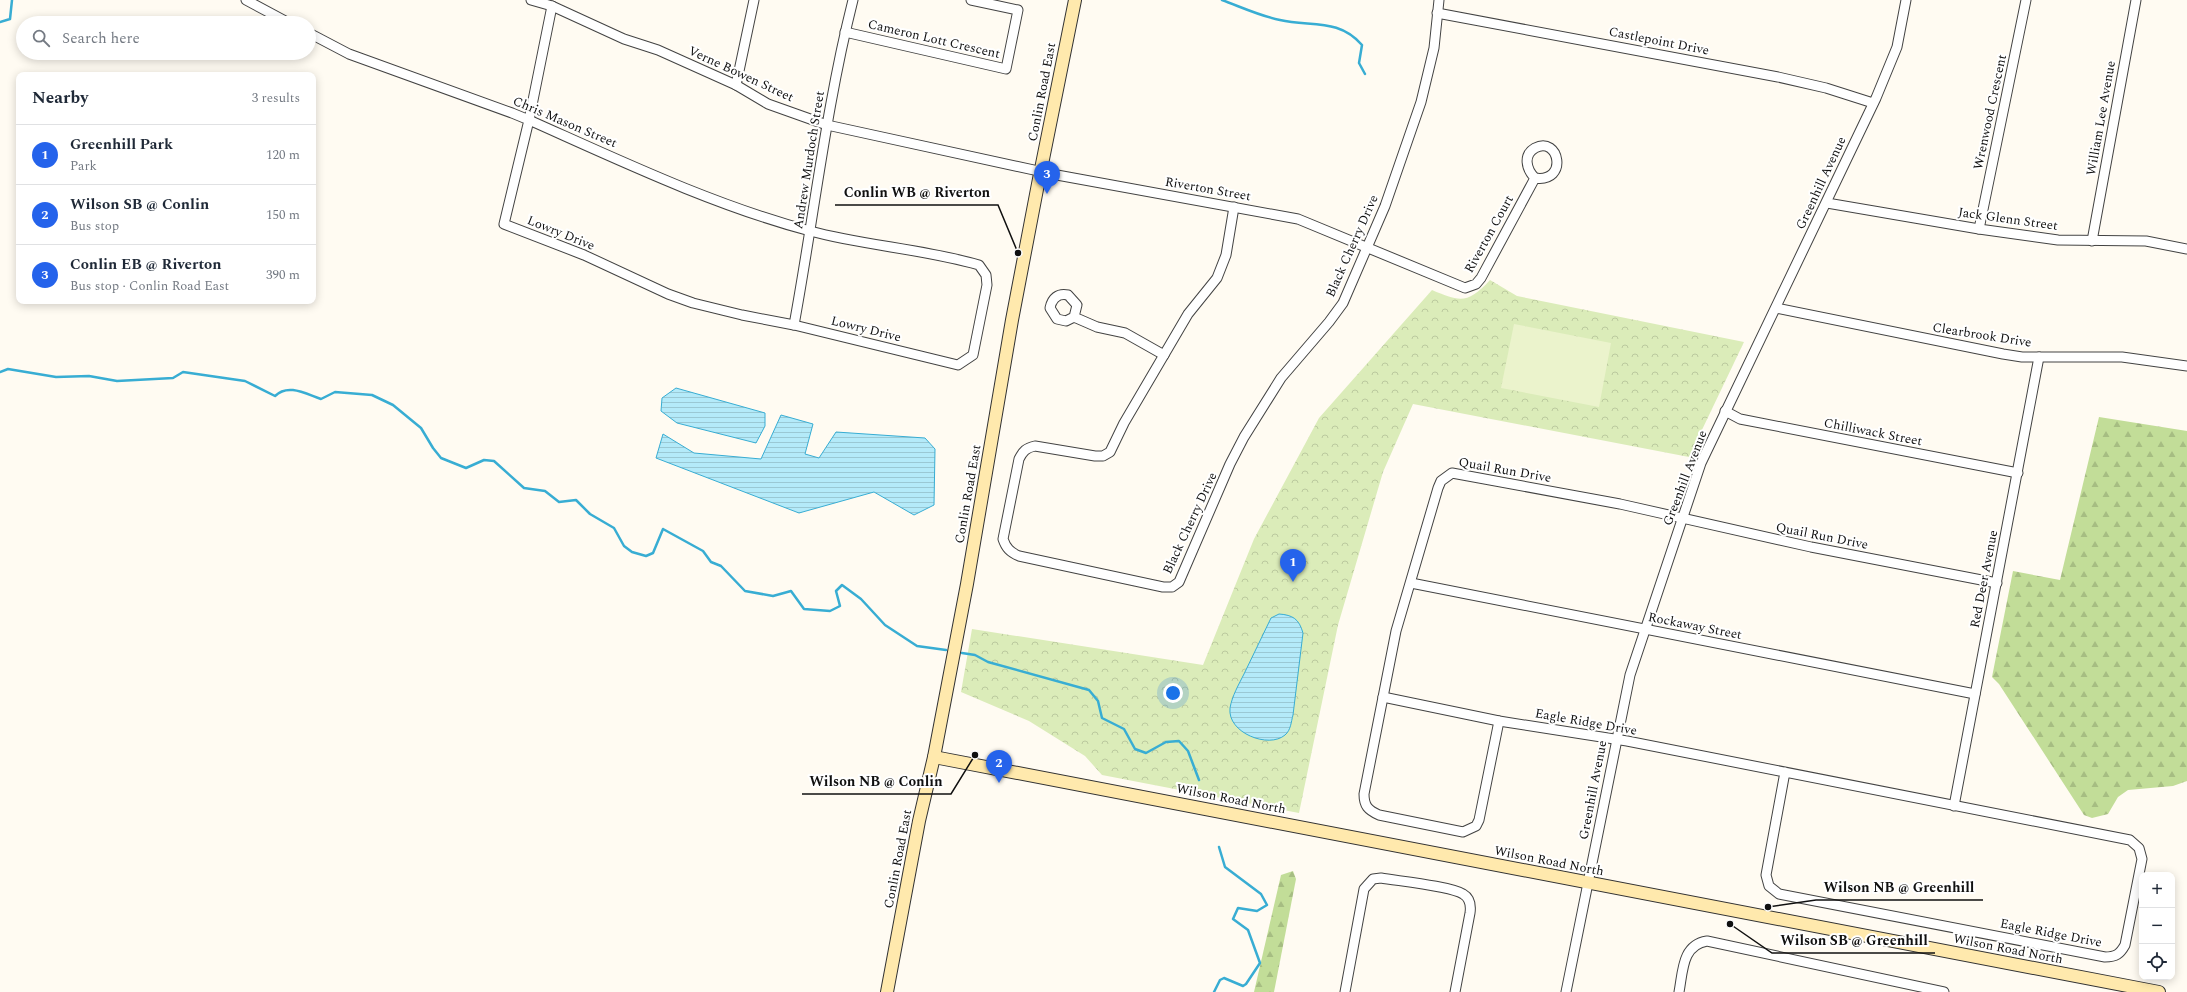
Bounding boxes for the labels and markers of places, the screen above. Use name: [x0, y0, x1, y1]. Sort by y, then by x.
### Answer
pin: 3: [1034, 161, 1060, 194]
callout: Conlin WB @ Riverton: [835, 179, 998, 205]
pin: 1: [1280, 549, 1306, 582]
pin: 2: [986, 750, 1012, 783]
callout: Wilson NB @ Conlin: [802, 768, 951, 794]
callout: Wilson NB @ Greenhill: [1816, 874, 1983, 900]
callout: Wilson SB @ Greenhill: [1772, 927, 1935, 953]

